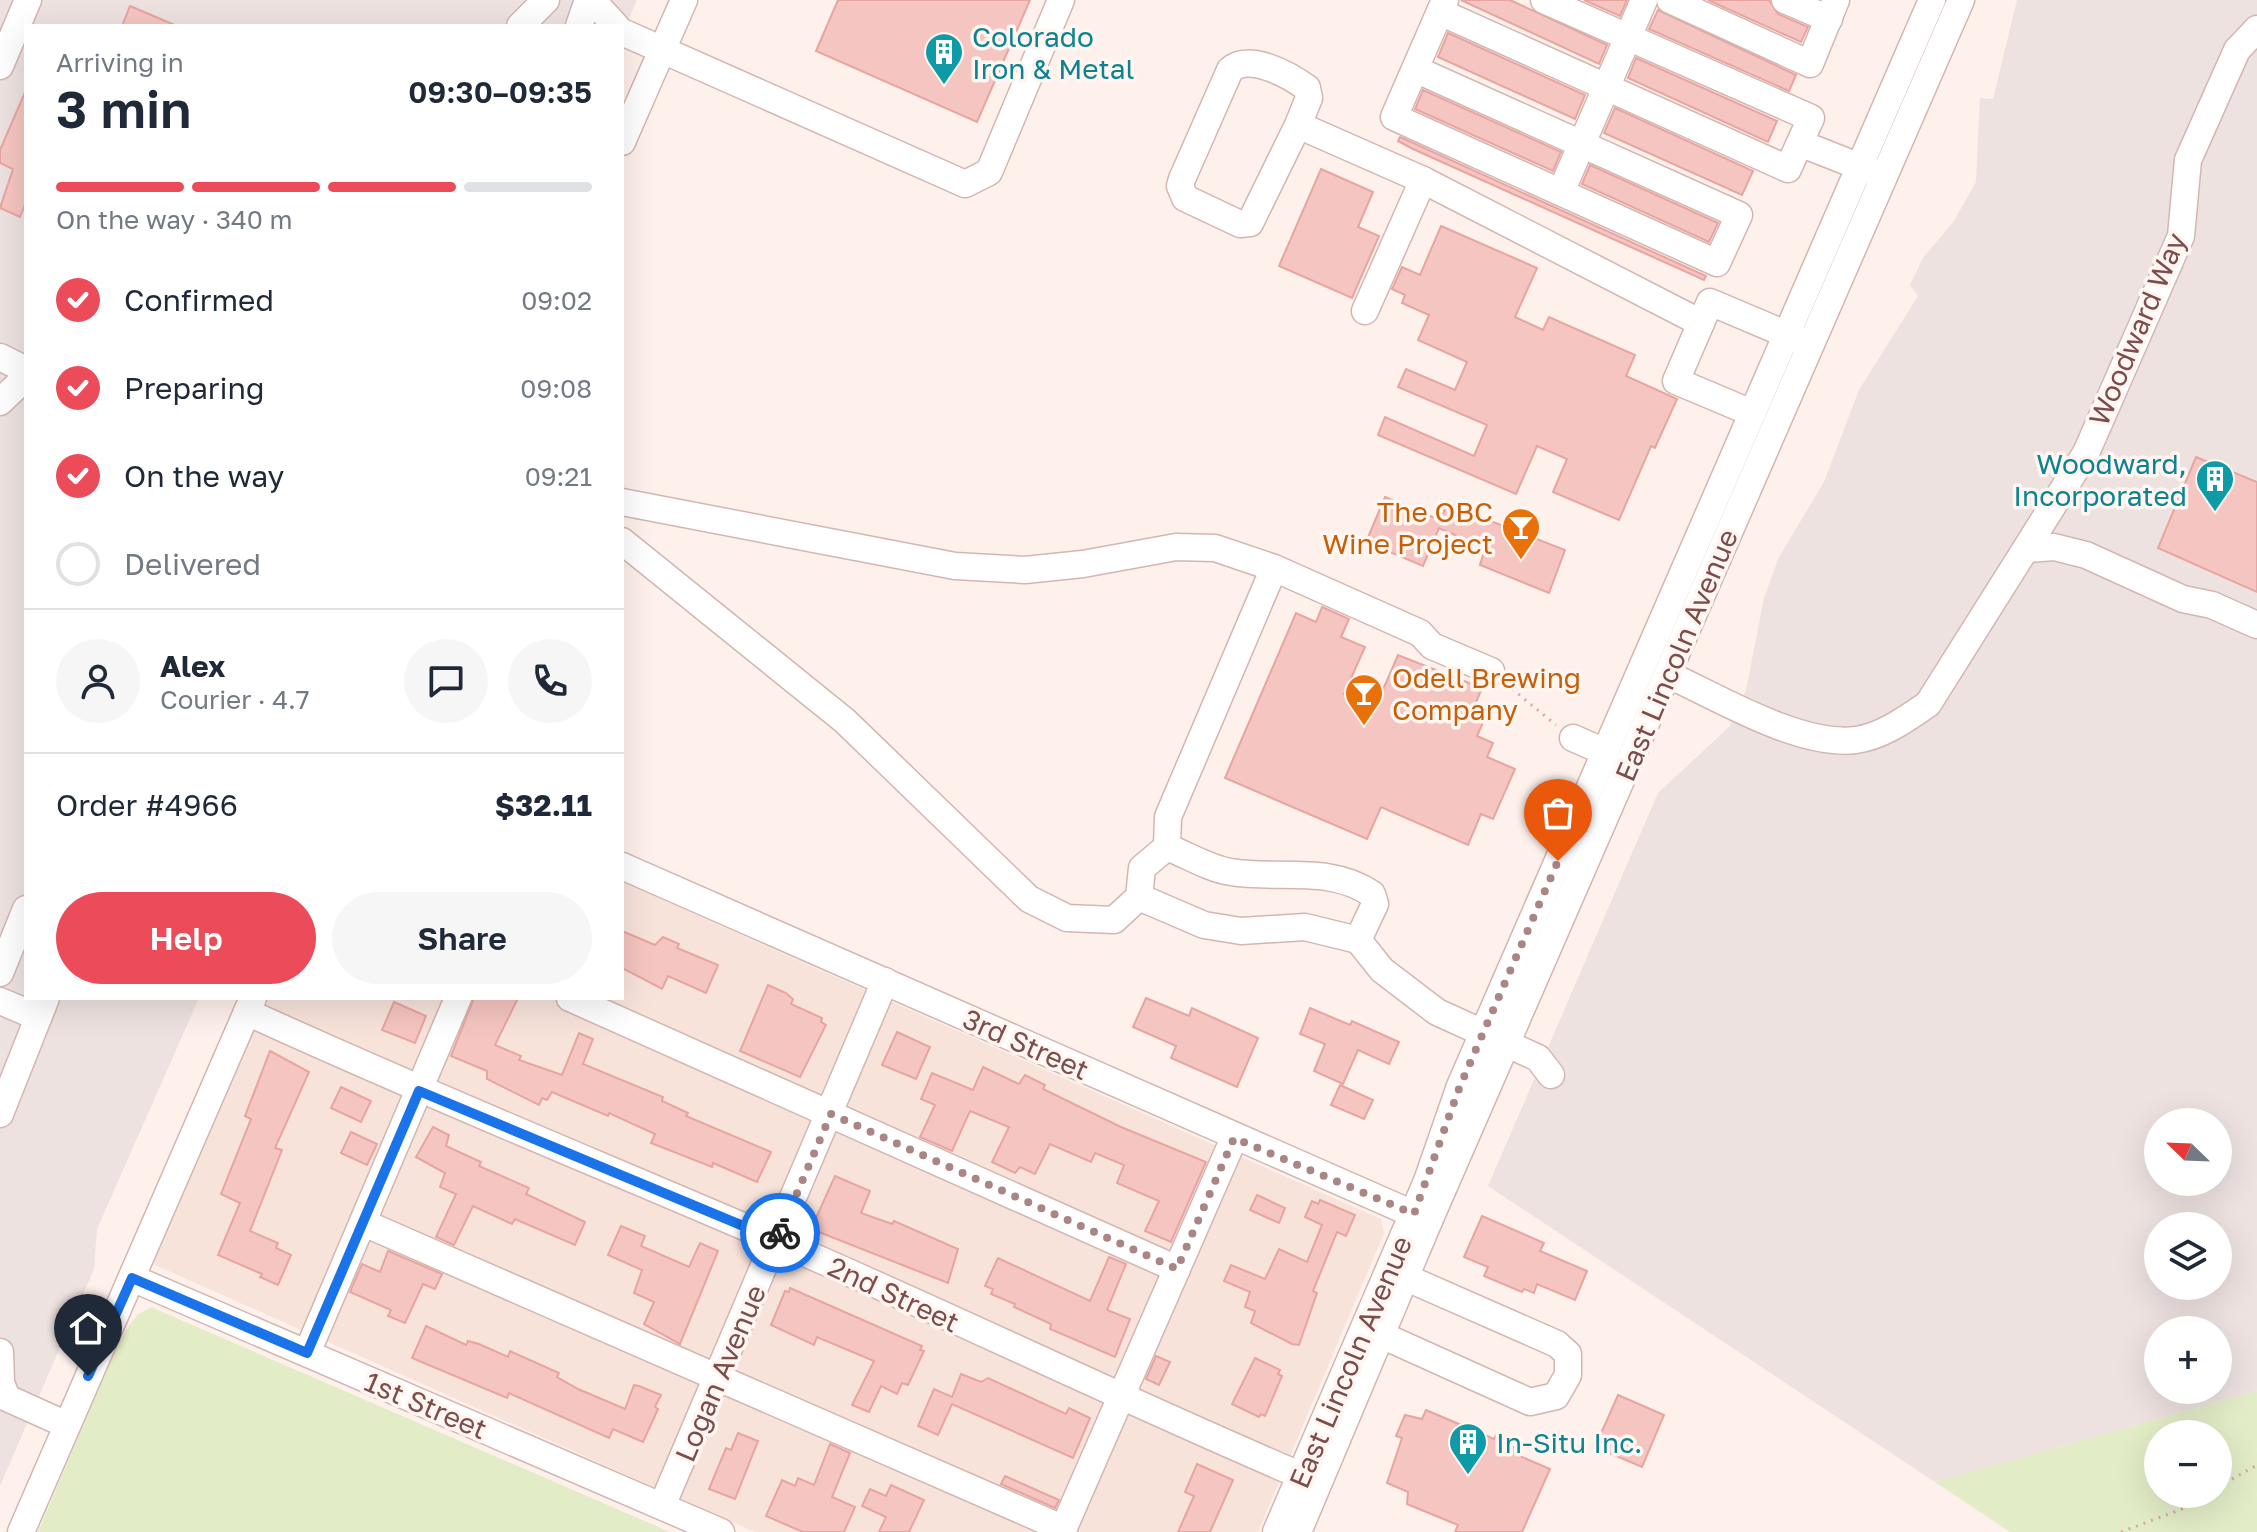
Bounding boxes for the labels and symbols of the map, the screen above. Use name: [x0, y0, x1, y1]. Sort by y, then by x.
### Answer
place label: Colorado Iron & Metal: [972, 20, 1135, 85]
building icon: Colorado Iron & Metal: [923, 31, 965, 86]
street label: Woodward Way: [2082, 227, 2193, 430]
place label: Woodward, Incorporated: [2013, 447, 2187, 512]
building icon: Woodward, Incorporated: [2194, 458, 2236, 513]
place label: The OBC Wine Project: [1322, 495, 1493, 560]
bar icon: The OBC Wine Project: [1500, 506, 1542, 561]
street label: East Lincoln Avenue: [1608, 524, 1744, 786]
place label: Odell Brewing Company: [1392, 661, 1581, 726]
bar icon: Odell Brewing Company: [1343, 672, 1385, 727]
pin: [1524, 779, 1592, 861]
street label: 3rd Street: [958, 1002, 1094, 1086]
north arrow: [2144, 1108, 2232, 1196]
courier: [740, 1193, 820, 1273]
street label: East Lincoln Avenue: [1282, 1231, 1418, 1493]
street label: 2nd Street: [823, 1249, 965, 1339]
street label: Logan Avenue: [668, 1280, 772, 1466]
pin: [54, 1294, 122, 1376]
street label: 1st Street: [360, 1365, 492, 1445]
building icon: In-Situ Inc.: [1447, 1421, 1489, 1476]
place label: In-Situ Inc.: [1496, 1426, 1642, 1459]

